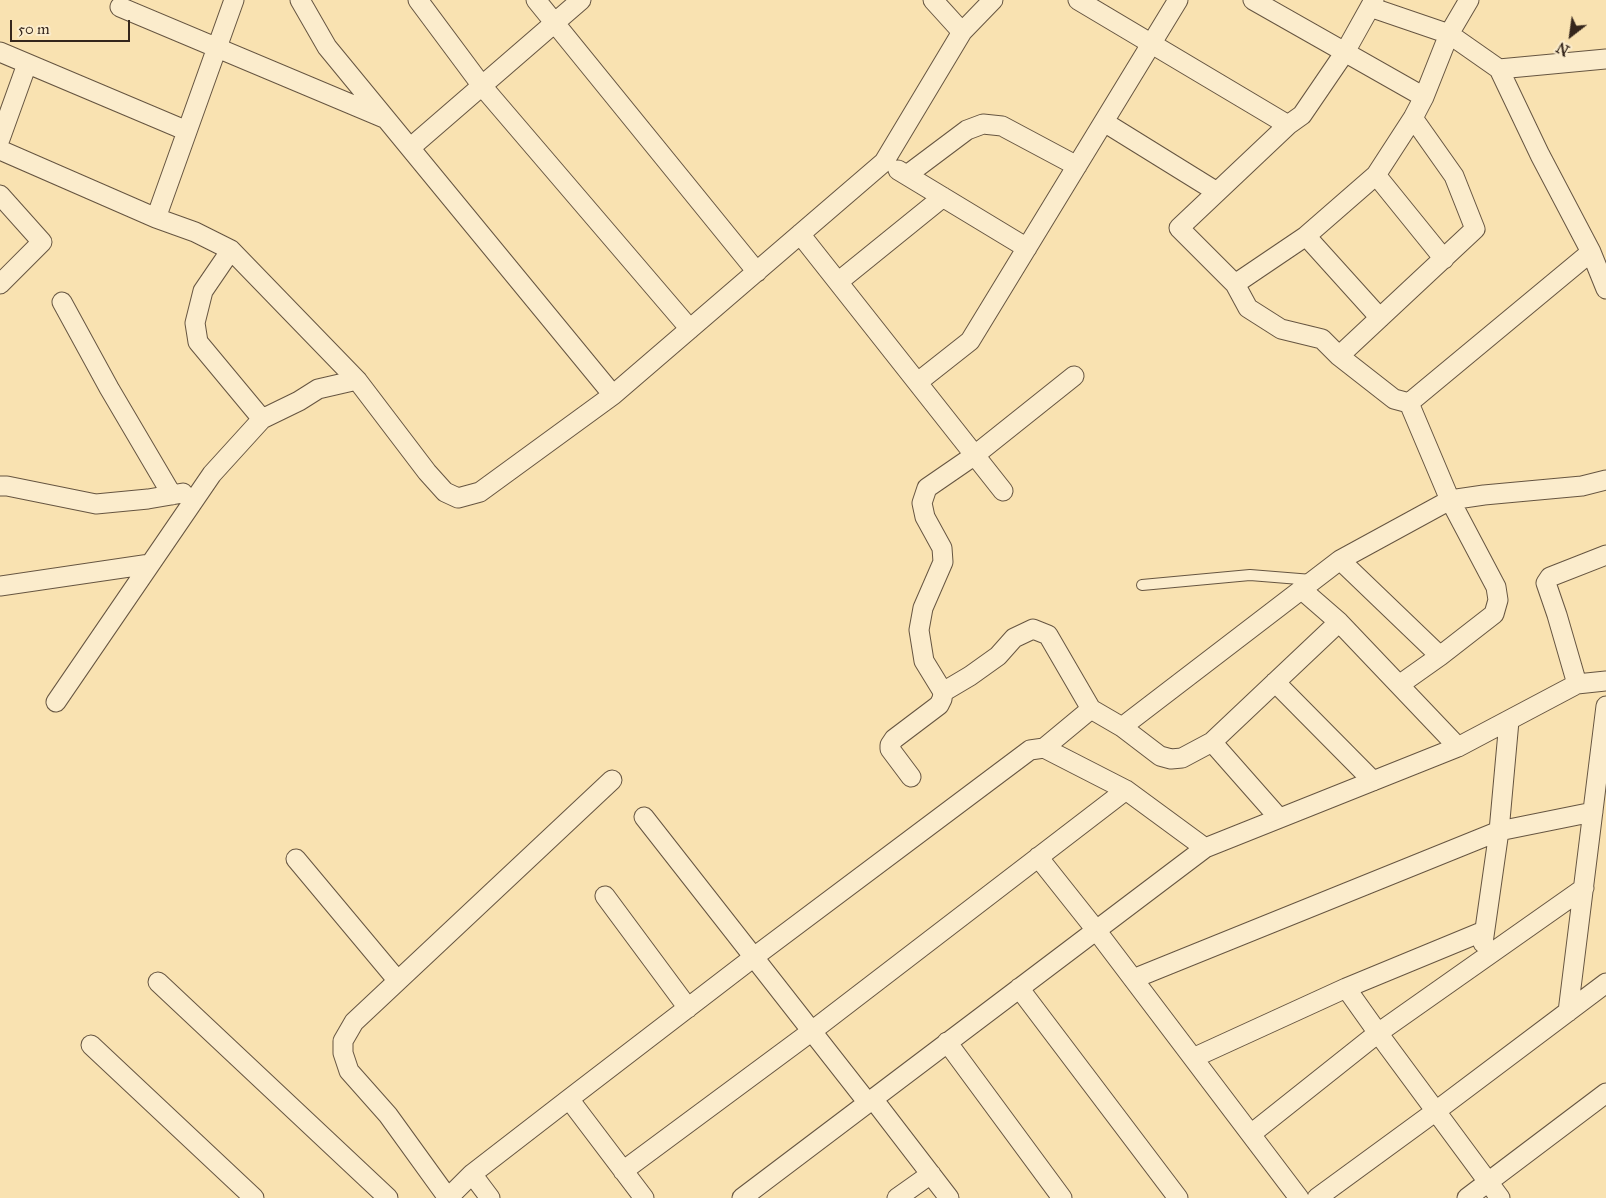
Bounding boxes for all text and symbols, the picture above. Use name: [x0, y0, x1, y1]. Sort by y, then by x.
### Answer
scale bar: [12, 10, 132, 42]
north arrow: [1546, 10, 1596, 60]
text: 50 m: [18, 20, 50, 38]
text: N: [1554, 38, 1573, 59]

